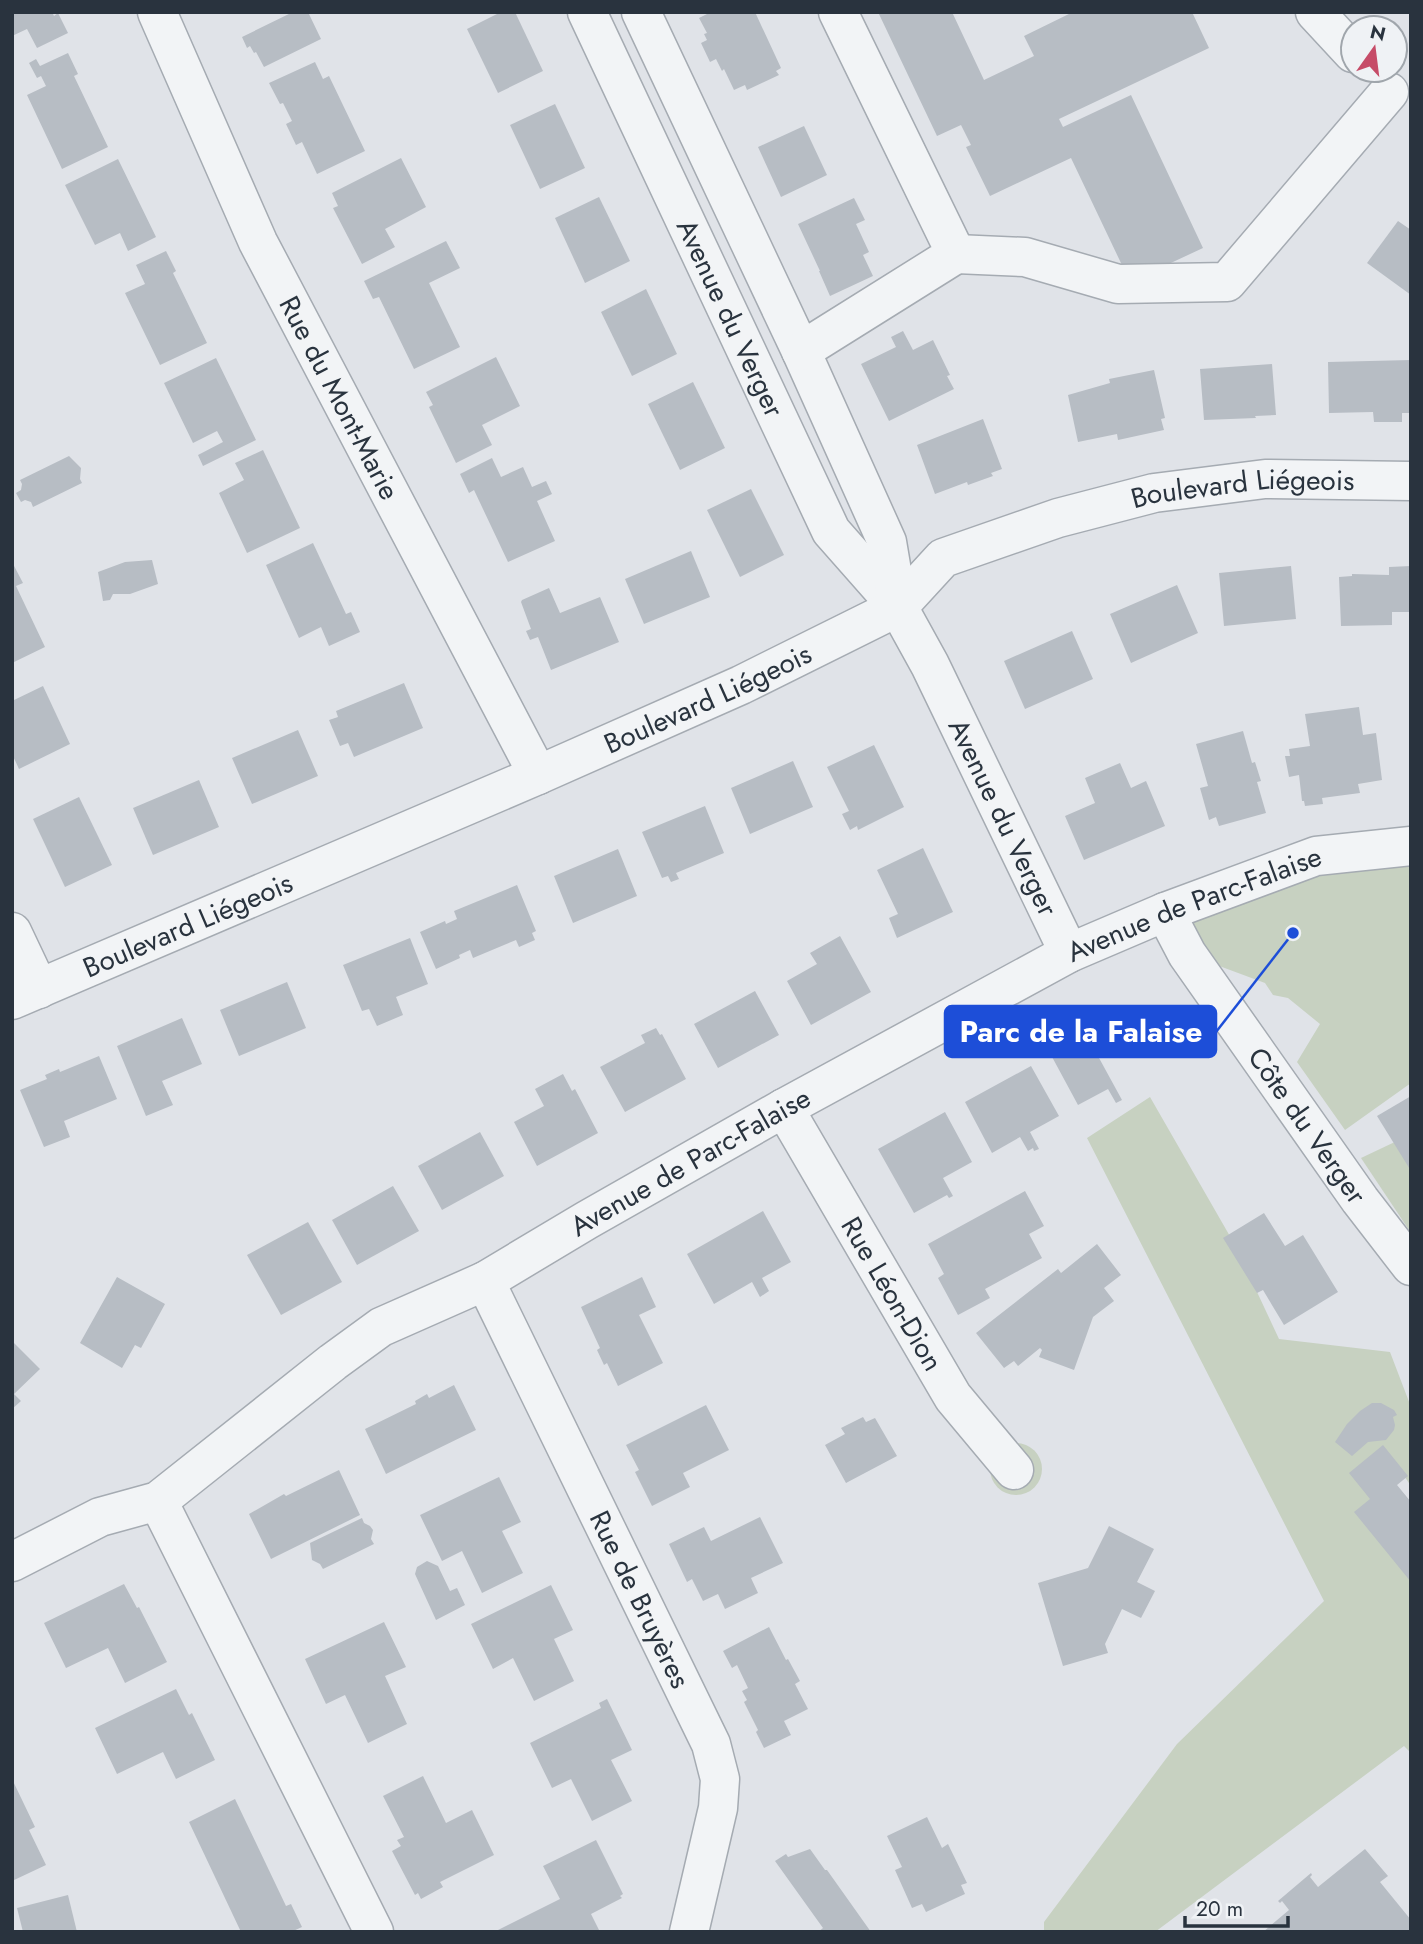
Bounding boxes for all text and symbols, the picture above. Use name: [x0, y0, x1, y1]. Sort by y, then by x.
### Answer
north arrow: [1339, 14, 1409, 84]
text: N: [1367, 18, 1389, 48]
street label: Avenue du Verger: [666, 212, 795, 424]
street label: Rue du Mont-Marie: [269, 289, 410, 507]
street label: Boulevard Liégeois: [1127, 459, 1355, 519]
street label: Boulevard Liégeois: [597, 633, 818, 764]
street label: Avenue du Verger: [938, 712, 1068, 923]
street label: Avenue de Parc-Falaise: [1060, 836, 1327, 973]
street label: Boulevard Liégeois: [77, 862, 299, 988]
callout: Parc de la Falaise: [945, 1006, 1216, 1057]
text: Parc de la Falaise: [960, 1010, 1202, 1053]
street label: Côte du Verger: [1238, 1039, 1377, 1213]
street label: Avenue de Parc-Falaise: [562, 1077, 818, 1247]
street label: Rue Léon-Dion: [831, 1209, 953, 1379]
street label: Rue de Bruyères: [579, 1504, 701, 1695]
scale bar: [1185, 1884, 1288, 1928]
text: 20 m: [1196, 1894, 1243, 1924]

